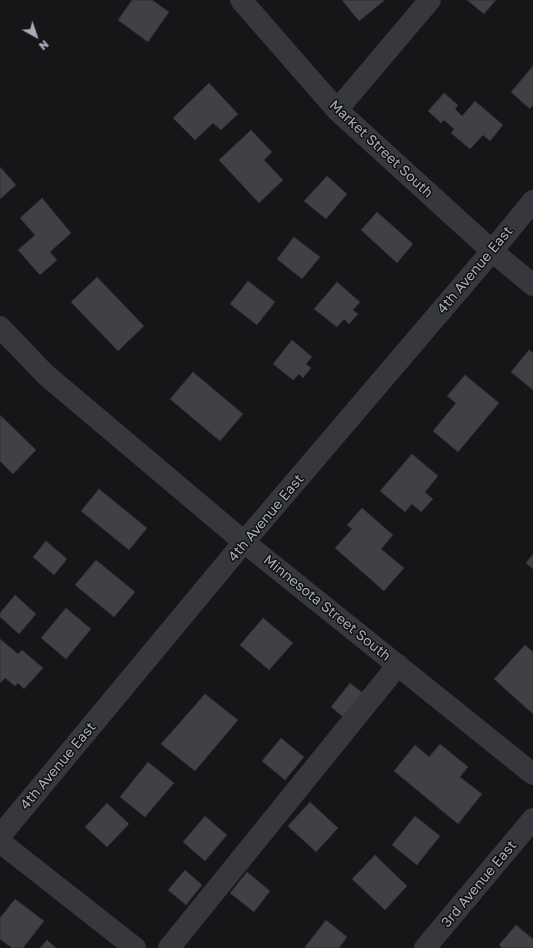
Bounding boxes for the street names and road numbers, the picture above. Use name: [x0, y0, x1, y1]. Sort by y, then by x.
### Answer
street label: Market Street South: [326, 97, 436, 201]
street label: 4th Avenue East: [434, 223, 516, 317]
street label: 4th Avenue East: [225, 471, 307, 565]
street label: Minnesota Street South: [260, 551, 394, 665]
street label: 4th Avenue East: [17, 719, 99, 813]
street label: 3rd Avenue East: [438, 837, 520, 931]

